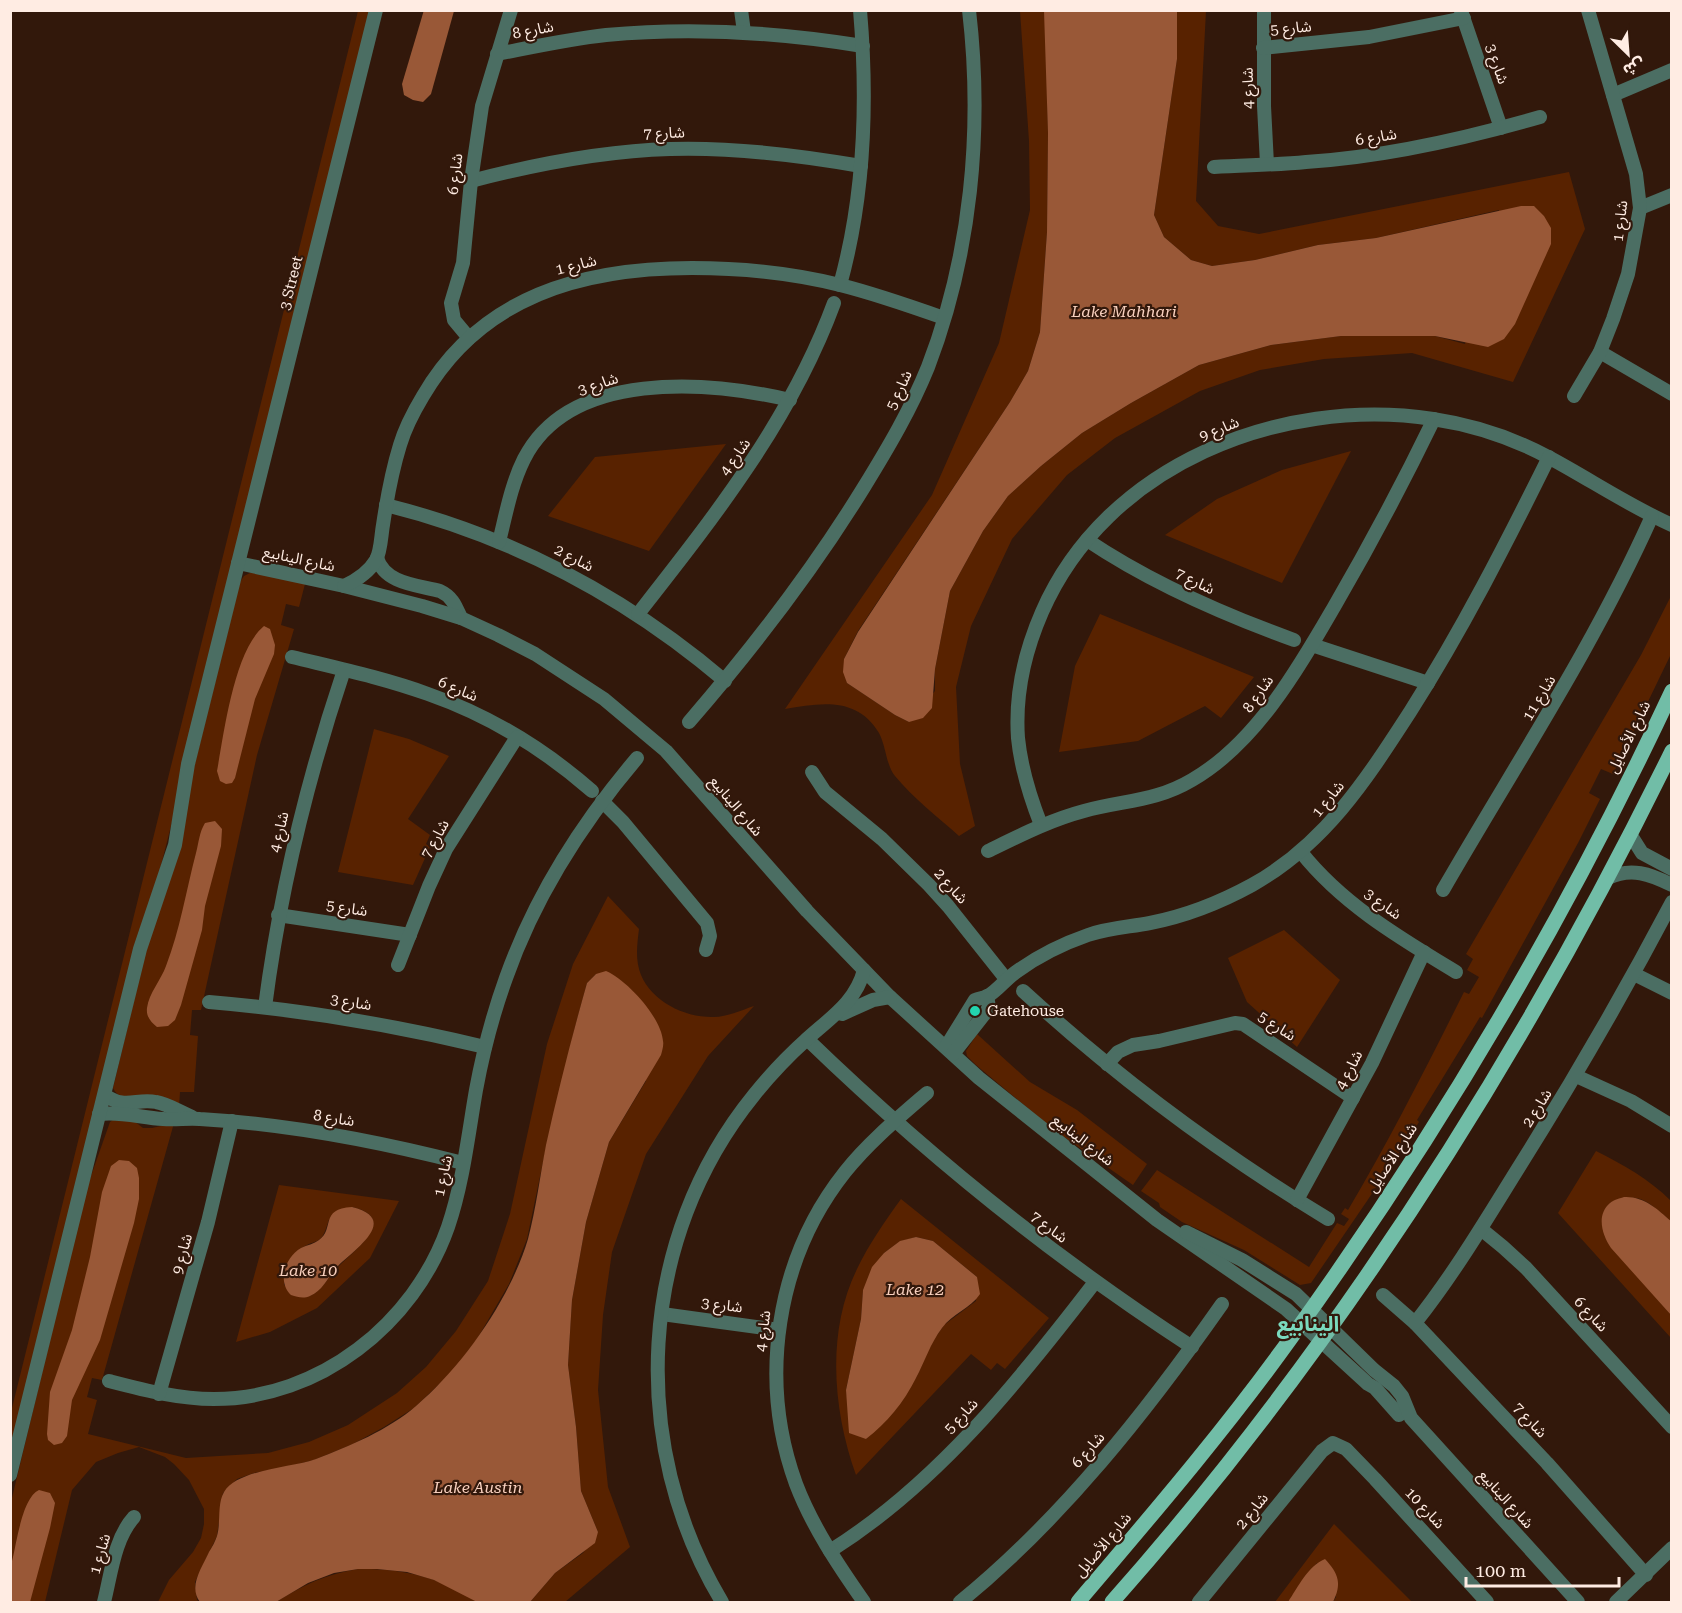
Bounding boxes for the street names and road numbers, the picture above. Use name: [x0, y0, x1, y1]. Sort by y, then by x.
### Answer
street label: شارع 8: [511, 17, 556, 46]
street label: شارع 5: [1270, 17, 1313, 42]
street label: شارع 3: [1479, 41, 1512, 88]
street label: شارع 4: [1239, 67, 1260, 109]
street label: شارع 7: [643, 123, 685, 146]
street label: شارع 6: [1354, 125, 1399, 152]
street label: شارع 6: [444, 152, 469, 196]
street label: شارع 1: [1609, 199, 1634, 243]
street label: شارع 1: [554, 251, 599, 282]
street label: 3 Street: [276, 254, 307, 312]
street label: شارع 5: [882, 367, 919, 414]
street label: شارع 3: [576, 369, 622, 402]
street label: شارع 9: [1196, 413, 1243, 448]
street label: شارع 4: [716, 435, 757, 481]
street label: شارع 2: [550, 541, 597, 578]
street label: شارع الينابيع: [261, 543, 337, 578]
street label: شارع 7: [1171, 564, 1218, 601]
street label: شارع 8: [1239, 672, 1280, 718]
street label: شارع 11: [1518, 672, 1562, 726]
street label: شارع 6: [434, 673, 481, 708]
street label: شارع الأصايل: [1604, 697, 1657, 778]
street label: شارع الينابيع: [703, 772, 767, 842]
street label: شارع 1: [1308, 777, 1351, 823]
street label: شارع 4: [266, 810, 295, 855]
street label: شارع 7: [417, 816, 456, 863]
street label: شارع 2: [928, 865, 972, 910]
street label: شارع 3: [1359, 885, 1405, 926]
street label: شارع 5: [325, 896, 369, 923]
street label: شارع 3: [329, 990, 373, 1017]
street label: شارع 5: [1253, 1007, 1299, 1047]
street label: شارع 4: [1332, 1047, 1369, 1094]
street label: شارع 2: [1518, 1085, 1558, 1132]
street label: شارع 8: [312, 1106, 356, 1133]
street label: شارع الينابيع: [1047, 1110, 1118, 1172]
street label: شارع الأصايل: [1363, 1120, 1424, 1198]
street label: شارع 1: [430, 1154, 459, 1199]
street label: شارع 7: [1025, 1207, 1071, 1249]
street label: شارع 9: [168, 1231, 199, 1277]
street label: شارع 6: [1568, 1293, 1612, 1338]
street label: شارع 3: [700, 1294, 744, 1319]
street label: شارع 4: [752, 1309, 777, 1353]
street label: شارع 5: [940, 1395, 984, 1439]
street label: شارع 7: [1507, 1399, 1551, 1444]
street label: شارع 6: [1068, 1428, 1111, 1474]
street label: شارع الينابيع: [1473, 1466, 1537, 1534]
street label: شارع 10: [1399, 1484, 1449, 1535]
street label: شارع 2: [1232, 1489, 1275, 1535]
street label: شارع الأصايل: [1071, 1509, 1138, 1583]
street label: شارع 1: [86, 1531, 117, 1577]

